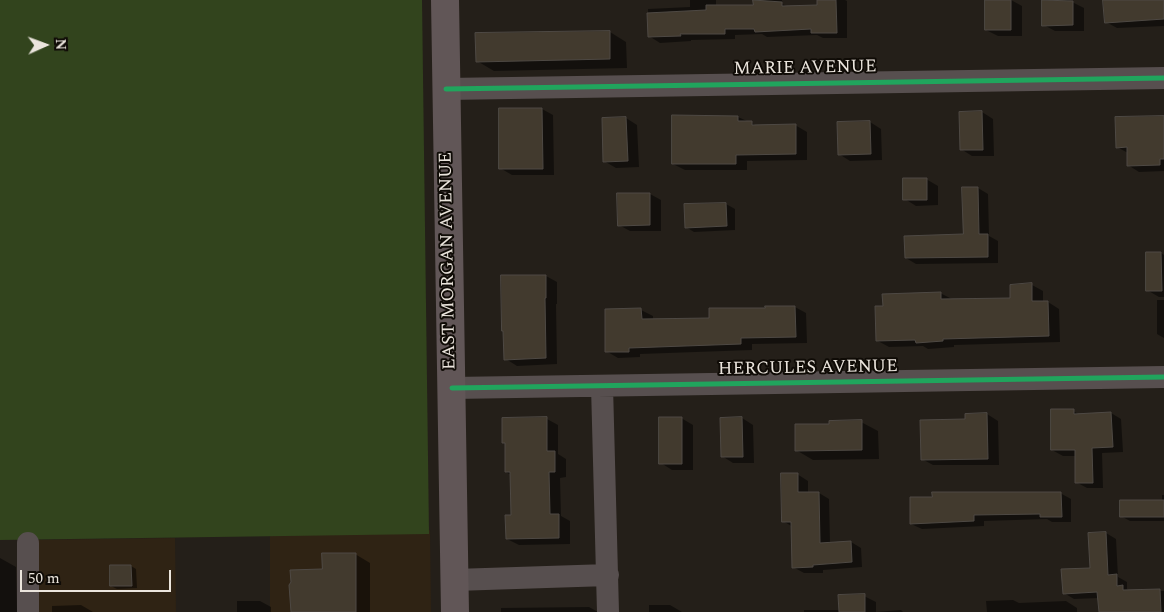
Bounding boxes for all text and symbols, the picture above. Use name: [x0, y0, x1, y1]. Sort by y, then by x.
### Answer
north arrow: [20, 20, 70, 70]
text: N: [50, 38, 71, 51]
street label: MARIE AVENUE: [733, 57, 877, 81]
street label: EAST MORGAN AVENUE: [436, 152, 462, 370]
street label: HERCULES AVENUE: [718, 357, 898, 381]
scale bar: [22, 560, 174, 592]
text: 50 m: [28, 567, 60, 590]

